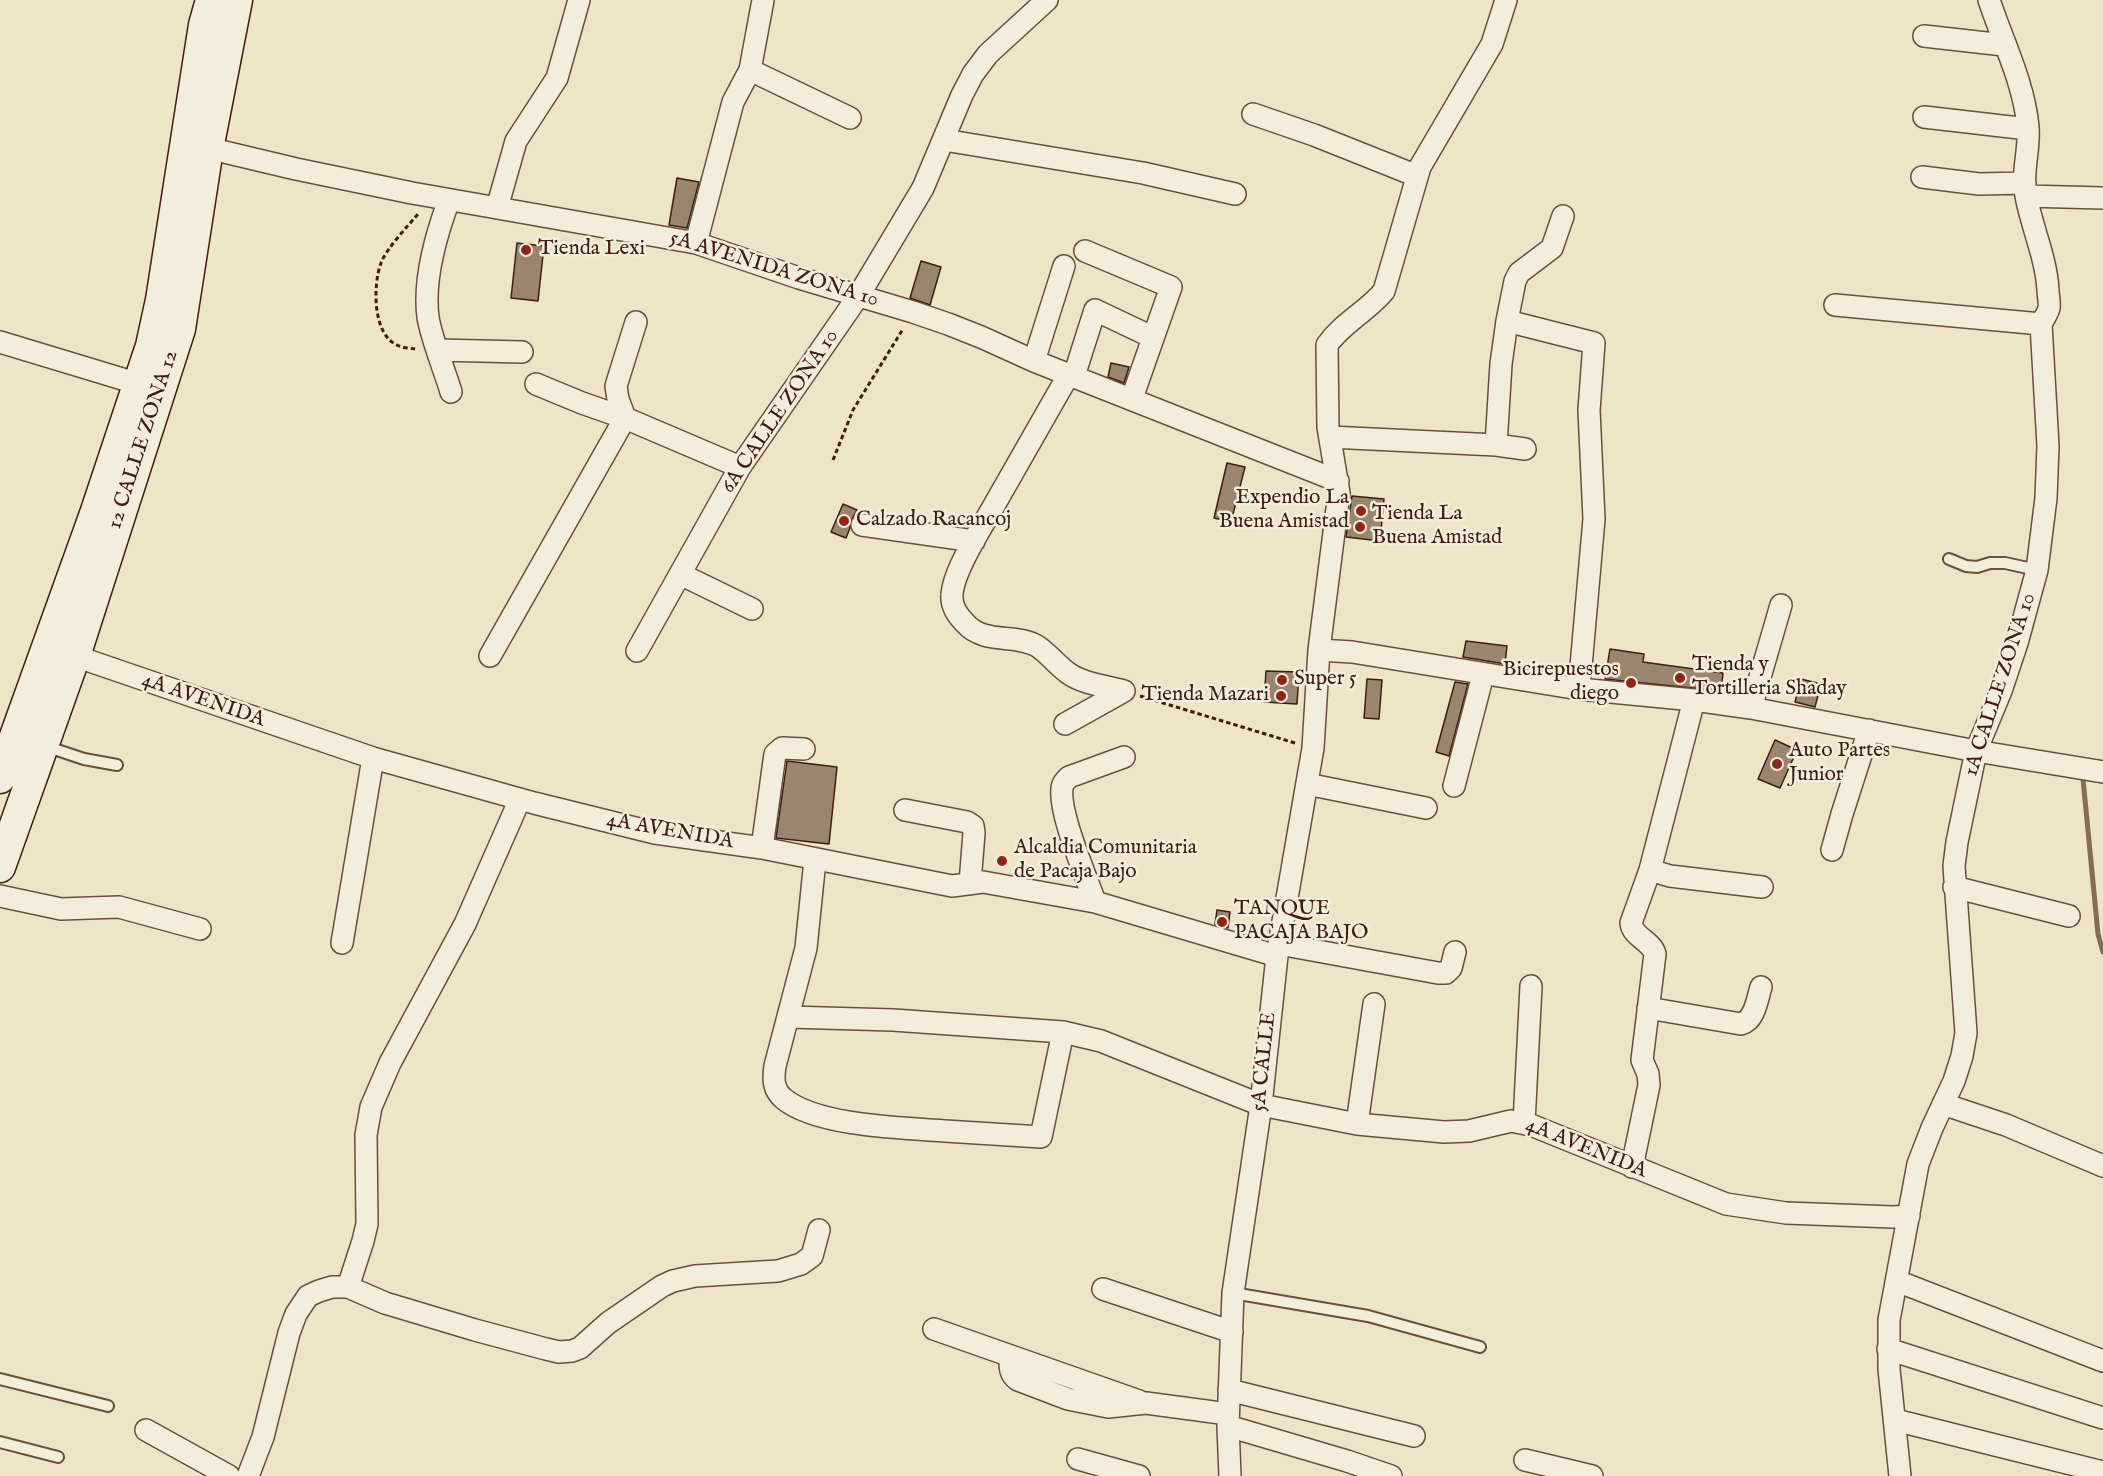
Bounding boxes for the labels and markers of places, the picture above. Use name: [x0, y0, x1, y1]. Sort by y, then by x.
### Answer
place label: Tienda Lexi: [538, 237, 645, 263]
marker: Tienda Lexi: [519, 243, 533, 257]
place label: Expendio La Buena Amistad: [1219, 486, 1349, 536]
place label: Tienda La Buena Amistad: [1372, 502, 1502, 552]
marker: Expendio La Buena Amistad: [1354, 504, 1368, 518]
place label: Calzado Racancoj: [856, 508, 1011, 534]
marker: Calzado Racancoj: [837, 514, 851, 528]
marker: Tienda La Buena Amistad: [1353, 520, 1367, 534]
place label: Tienda y Tortilleria Shaday: [1692, 653, 1847, 703]
place label: Bicirepuestos diego: [1503, 658, 1619, 708]
place label: Super 5: [1294, 667, 1357, 693]
marker: Tienda y Tortilleria Shaday: [1673, 671, 1687, 685]
marker: Super 5: [1275, 673, 1289, 687]
marker: Bicirepuestos diego: [1624, 676, 1638, 690]
place label: Tienda Mazari: [1142, 683, 1269, 709]
marker: Tienda Mazari: [1274, 689, 1288, 703]
place label: Auto Partes Junior: [1789, 739, 1890, 789]
marker: Auto Partes Junior: [1770, 757, 1784, 771]
place label: Alcaldia Comunitaria de Pacaja Bajo: [1014, 836, 1197, 886]
marker: Alcaldia Comunitaria de Pacaja Bajo: [995, 854, 1009, 868]
place label: TANQUE PACAJA BAJO: [1234, 897, 1368, 947]
marker: TANQUE PACAJA BAJO: [1215, 915, 1229, 929]

